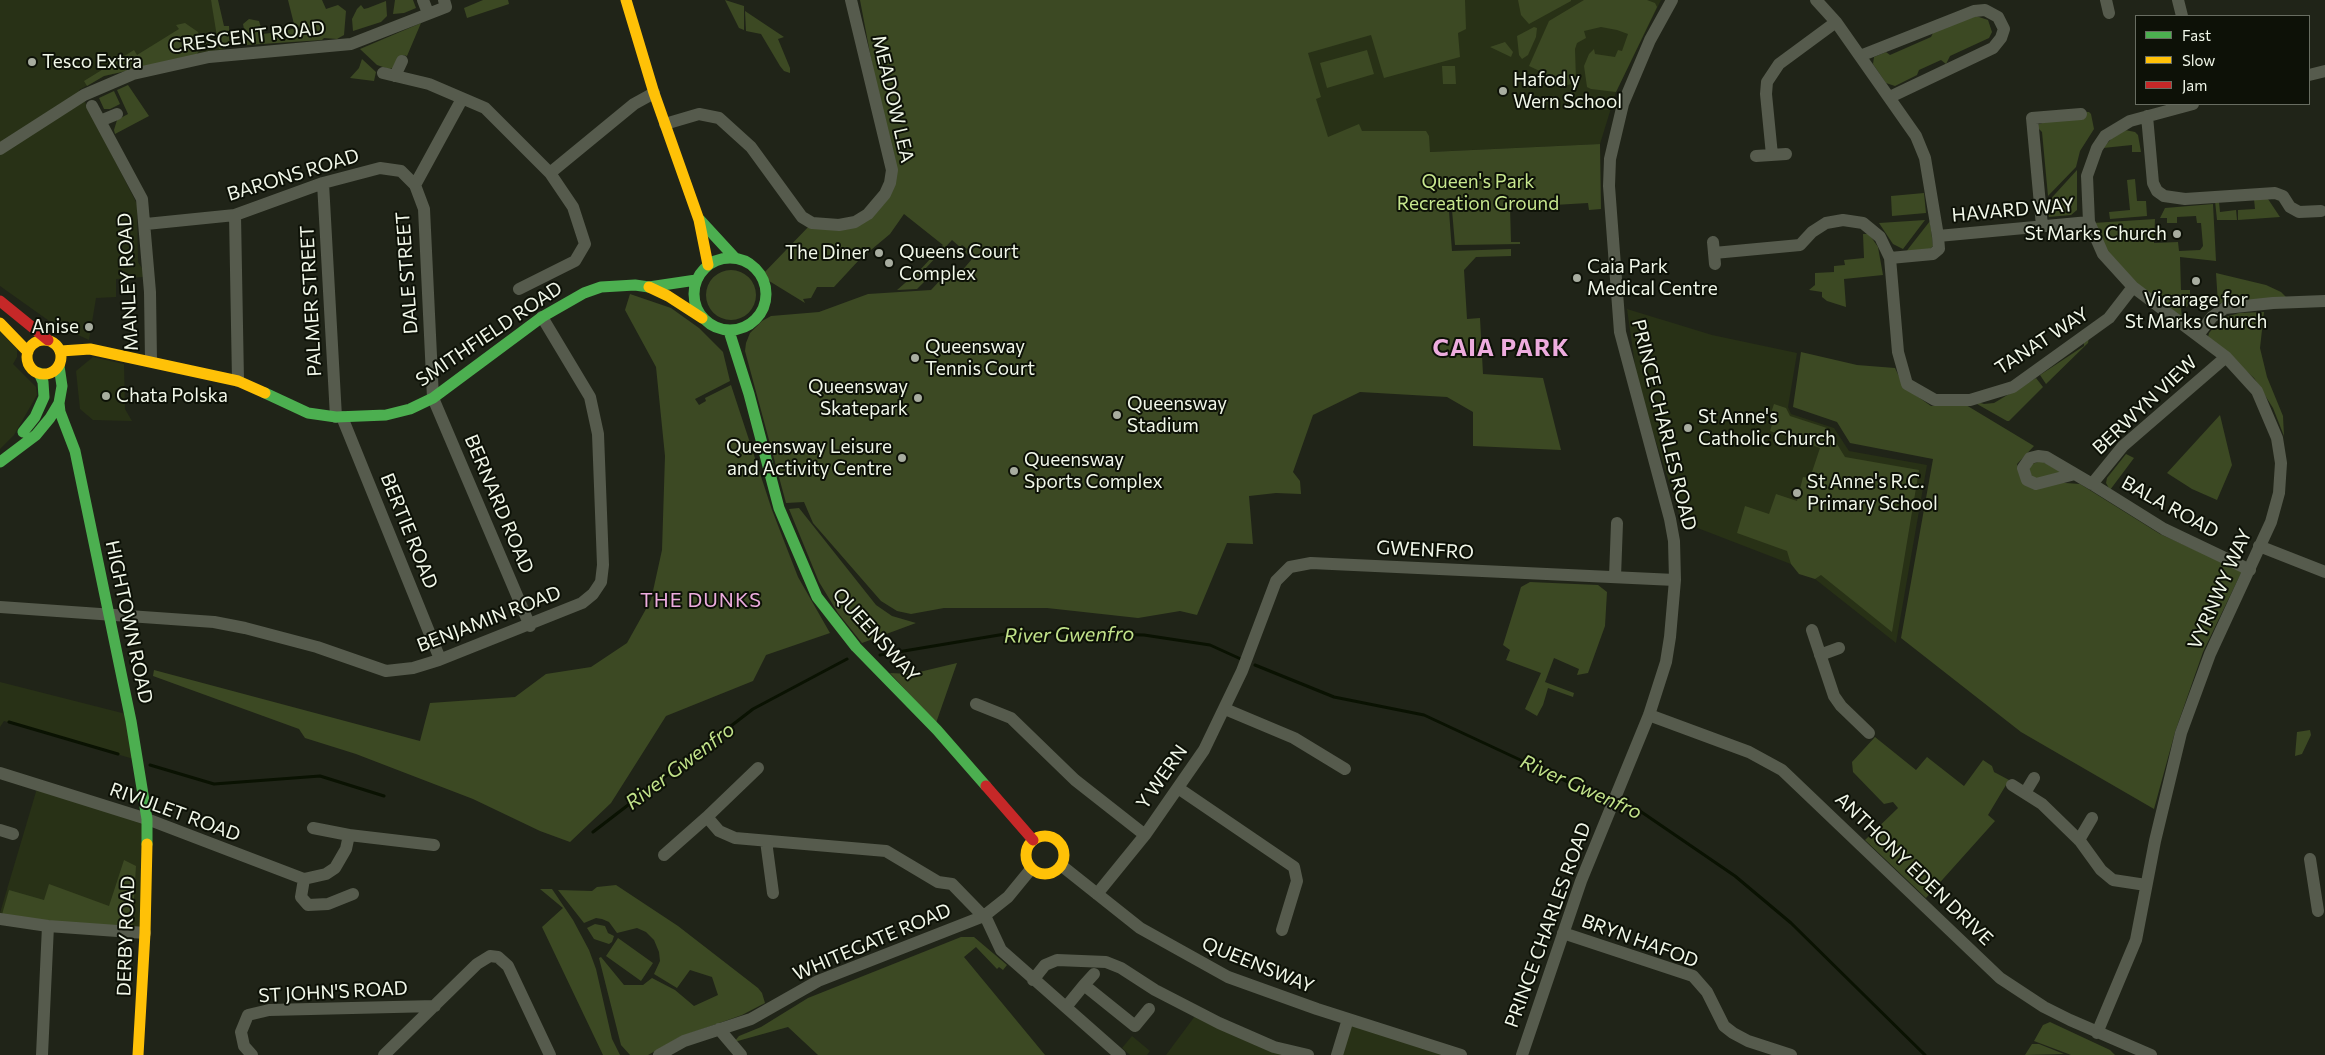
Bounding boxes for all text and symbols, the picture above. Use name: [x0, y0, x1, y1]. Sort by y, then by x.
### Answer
legend: [2135, 15, 2310, 105]
street label: CRESCENT ROAD: [168, 16, 326, 58]
text: Fast: [2182, 26, 2211, 44]
street label: MEADOW LEA: [867, 33, 919, 165]
place label: Tesco Extra: [42, 51, 142, 73]
text: Slow: [2182, 51, 2215, 69]
marker: Tesco Extra: [26, 56, 38, 68]
place label: Hafod y Wern School: [1513, 69, 1622, 113]
text: Jam: [2182, 76, 2207, 94]
marker: Hafod y Wern School: [1497, 85, 1509, 97]
street label: BARONS ROAD: [224, 144, 362, 206]
park label: Queen's Park Recreation Ground: [1397, 171, 1559, 215]
street label: HAVARD WAY: [1951, 193, 2075, 227]
street label: DALE STREET: [391, 211, 423, 335]
street label: MANLEY ROAD: [113, 212, 143, 352]
place label: St Marks Church: [2024, 223, 2167, 245]
street label: PALMER STREET: [296, 225, 326, 377]
marker: St Marks Church: [2171, 228, 2183, 240]
place label: Queens Court Complex: [899, 241, 1019, 285]
place label: The Diner: [785, 242, 869, 264]
marker: The Diner: [873, 247, 885, 259]
place label: Caia Park Medical Centre: [1587, 256, 1718, 300]
marker: Queens Court Complex: [883, 257, 895, 269]
marker: Caia Park Medical Centre: [1571, 272, 1583, 284]
marker: Vicarage for St Marks Church: [2190, 275, 2202, 287]
street label: SMITHFIELD ROAD: [412, 277, 566, 391]
place label: Vicarage for St Marks Church: [2125, 289, 2267, 333]
street label: TANAT WAY: [1991, 302, 2093, 380]
place label: Anise: [31, 316, 79, 338]
street label: PRINCE CHARLES ROAD: [1627, 317, 1701, 533]
marker: Anise: [83, 321, 95, 333]
district label: CAIA PARK: [1431, 334, 1571, 362]
place label: Queensway Tennis Court: [925, 336, 1035, 380]
street label: BERWYN VIEW: [2088, 351, 2202, 459]
marker: Queensway Tennis Court: [909, 352, 921, 364]
place label: Queensway Skatepark: [808, 376, 908, 420]
place label: Chata Polska: [116, 385, 228, 407]
marker: Chata Polska: [100, 390, 112, 402]
marker: Queensway Skatepark: [912, 392, 924, 404]
place label: Queensway Stadium: [1127, 393, 1227, 437]
place label: St Anne's Catholic Church: [1698, 406, 1836, 450]
marker: Queensway Stadium: [1111, 409, 1123, 421]
marker: St Anne's Catholic Church: [1682, 422, 1694, 434]
street label: BERNARD ROAD: [459, 431, 539, 577]
place label: Queensway Leisure and Activity Centre: [726, 436, 892, 480]
place label: Queensway Sports Complex: [1024, 449, 1163, 493]
marker: Queensway Leisure and Activity Centre: [896, 452, 908, 464]
marker: Queensway Sports Complex: [1008, 465, 1020, 477]
street label: BERTIE ROAD: [375, 470, 443, 592]
place label: St Anne's R.C. Primary School: [1807, 471, 1938, 515]
street label: BALA ROAD: [2117, 471, 2223, 543]
marker: St Anne's R.C. Primary School: [1791, 487, 1803, 499]
street label: VYRNWY WAY: [2183, 525, 2257, 653]
street label: GWENFRO: [1376, 536, 1474, 564]
street label: HIGHTOWN ROAD: [101, 538, 157, 706]
street label: BENJAMIN ROAD: [414, 581, 564, 657]
street label: QUEENSWAY: [828, 583, 924, 687]
district label: THE DUNKS: [639, 588, 763, 612]
water label: River Gwenfro: [1004, 622, 1134, 648]
water label: River Gwenfro: [621, 717, 739, 815]
street label: Y WERN: [1132, 740, 1192, 814]
water label: River Gwenfro: [1517, 749, 1645, 825]
street label: RIVULET ROAD: [107, 778, 243, 846]
street label: ANTHONY EDEN DRIVE: [1830, 788, 1998, 950]
street label: PRINCE CHARLES ROAD: [1500, 819, 1596, 1031]
street label: DERBY ROAD: [113, 875, 139, 997]
street label: WHITEGATE ROAD: [790, 898, 954, 986]
street label: BRYN HAFOD: [1578, 909, 1702, 973]
street label: QUEENSWAY: [1199, 932, 1317, 998]
street label: ST JOHN'S ROAD: [258, 977, 408, 1007]

